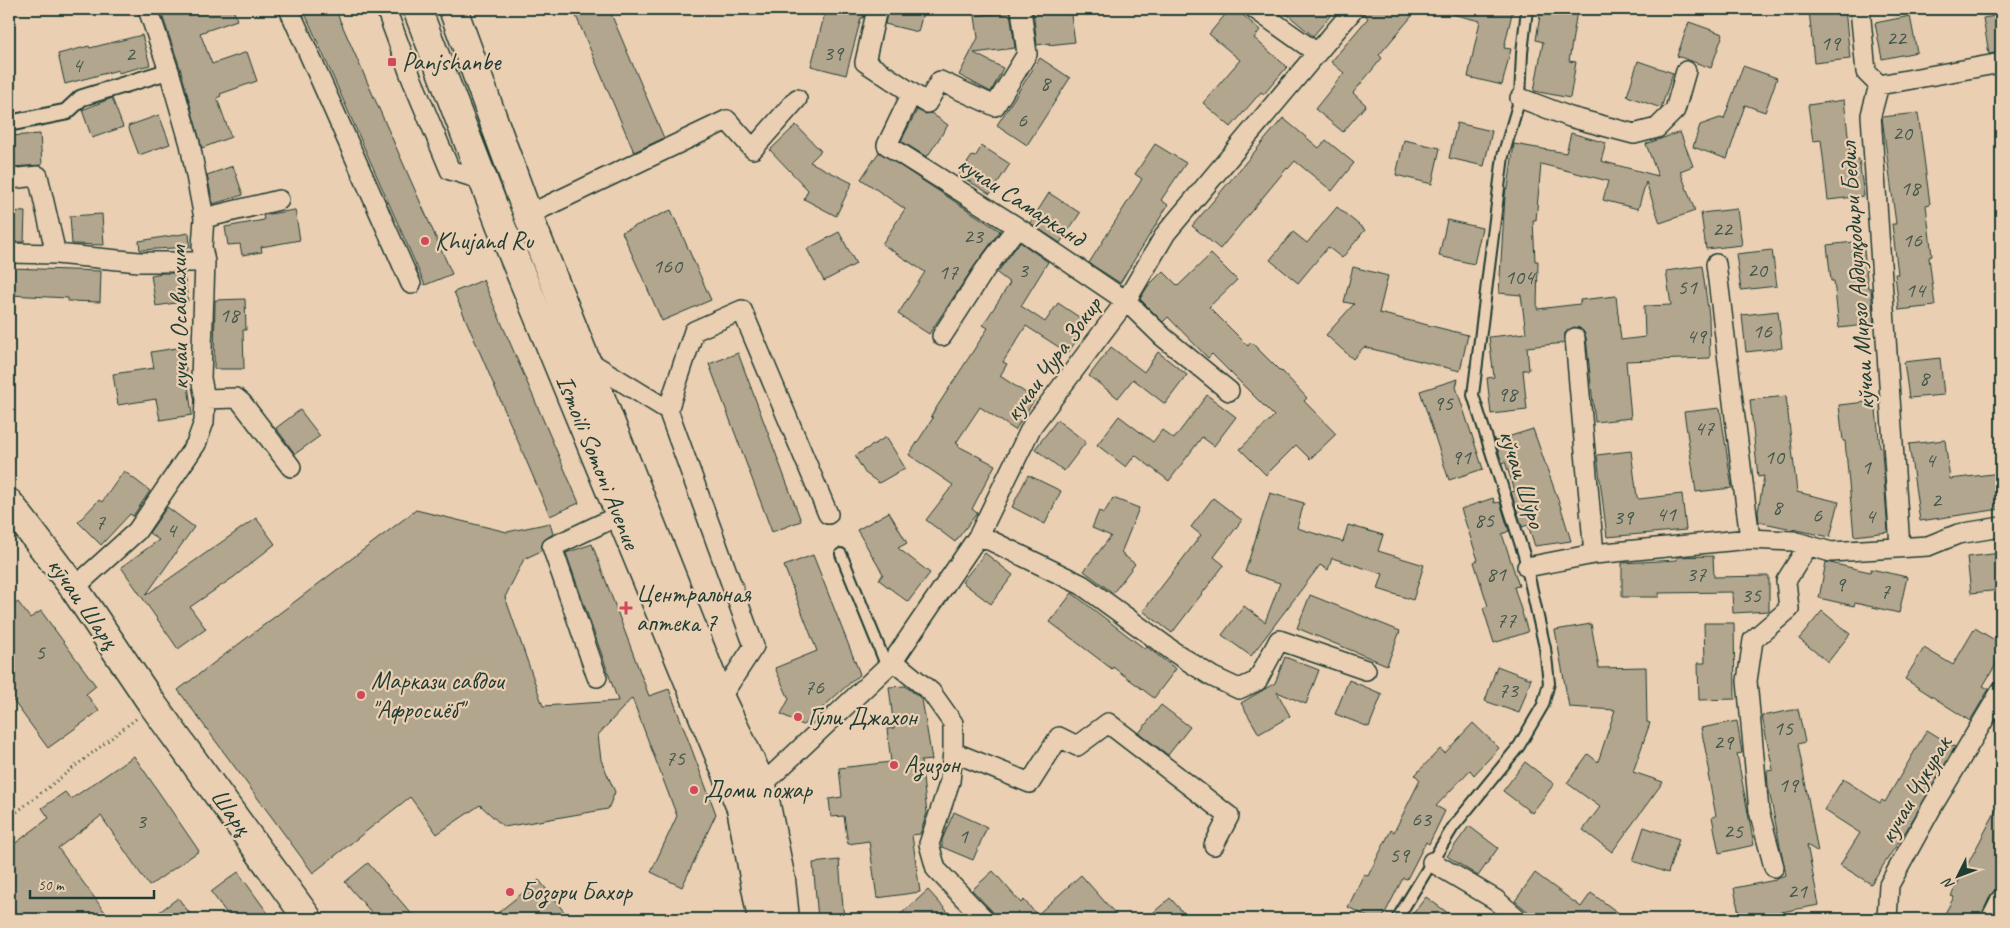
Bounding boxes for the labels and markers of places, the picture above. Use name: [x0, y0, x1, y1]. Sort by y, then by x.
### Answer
place label: Panjshanbe: [402, 46, 502, 78]
marker: Panjshanbe: [386, 56, 398, 68]
place label: Khujand Ru: [435, 225, 535, 257]
marker: Khujand Ru: [419, 235, 431, 247]
place label: Центральная аптека 7: [636, 578, 752, 639]
marker: Центральная аптека 7: [620, 602, 632, 614]
place label: Маркази савдои "Афросиёб": [371, 665, 505, 726]
marker: Маркази савдои "Афросиёб": [355, 689, 367, 701]
place label: Гули Джахон: [808, 701, 919, 733]
marker: Гули Джахон: [792, 711, 804, 723]
place label: Азизон: [904, 749, 961, 782]
marker: Азизон: [888, 759, 900, 771]
place label: Доми пожар: [704, 774, 814, 806]
marker: Доми пожар: [688, 784, 700, 796]
place label: Бозори Бахор: [520, 876, 633, 909]
marker: Бозори Бахор: [504, 886, 516, 898]

